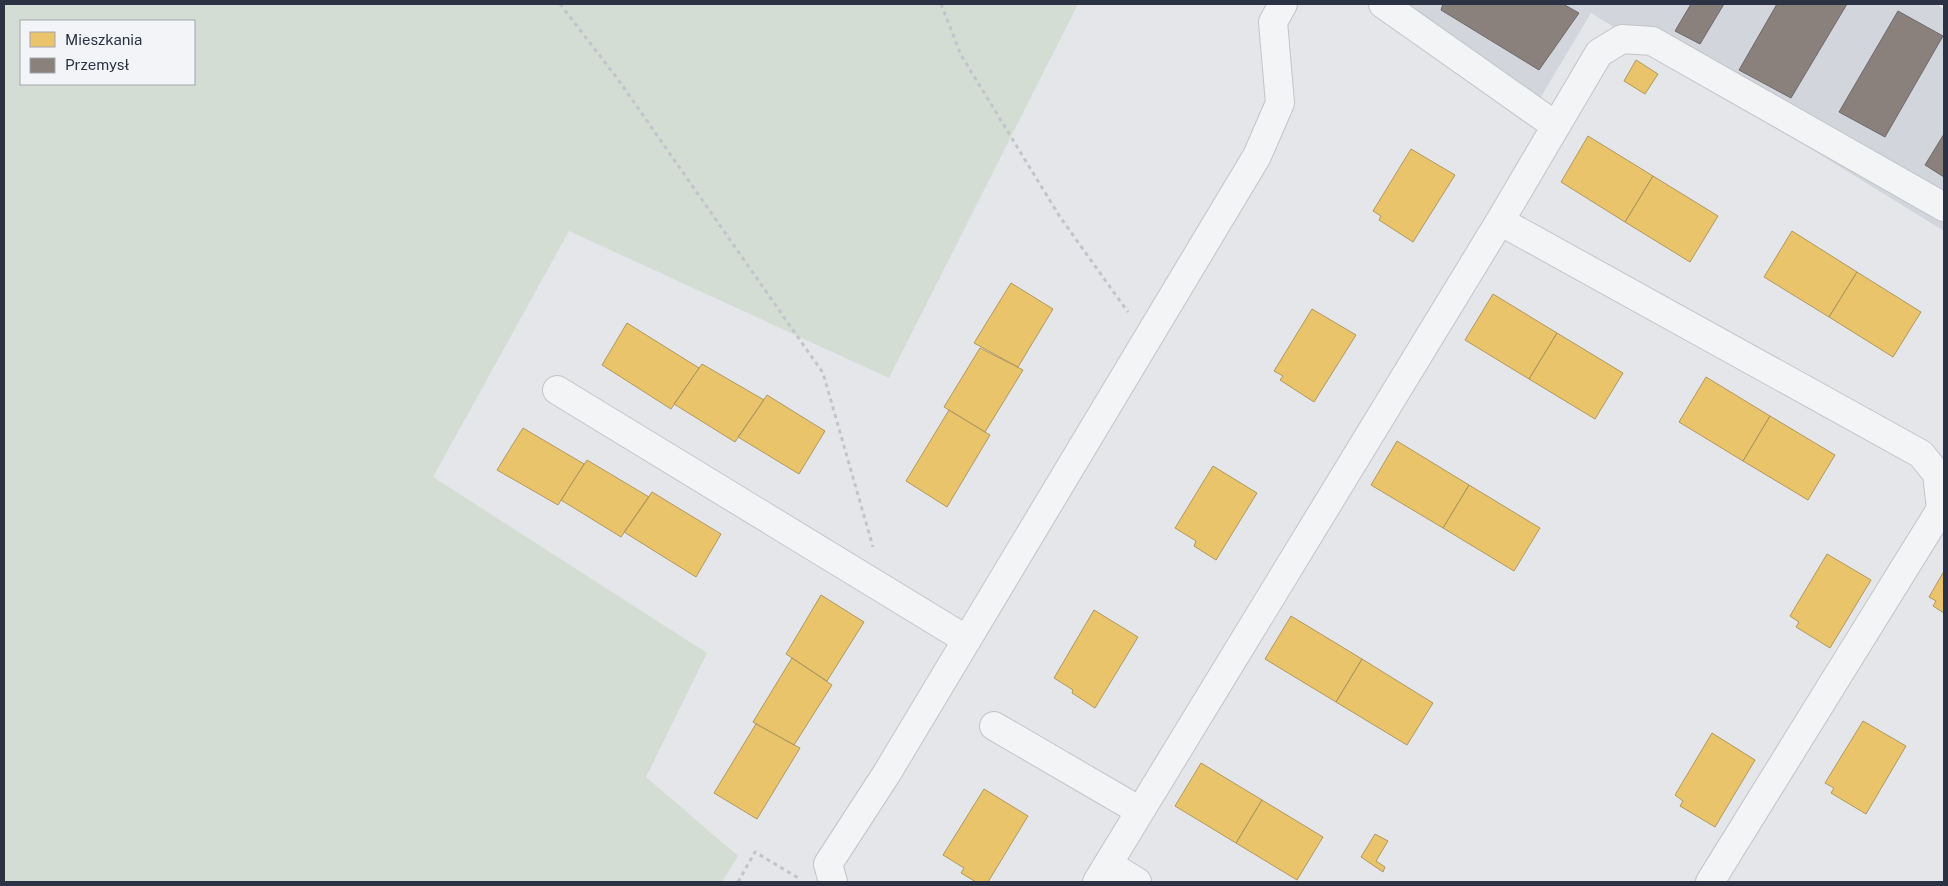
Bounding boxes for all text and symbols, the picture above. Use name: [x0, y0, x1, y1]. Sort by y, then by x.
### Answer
legend: [20, 20, 195, 85]
text: Mieszkania: [65, 31, 142, 48]
text: Przemysł: [65, 56, 130, 73]

